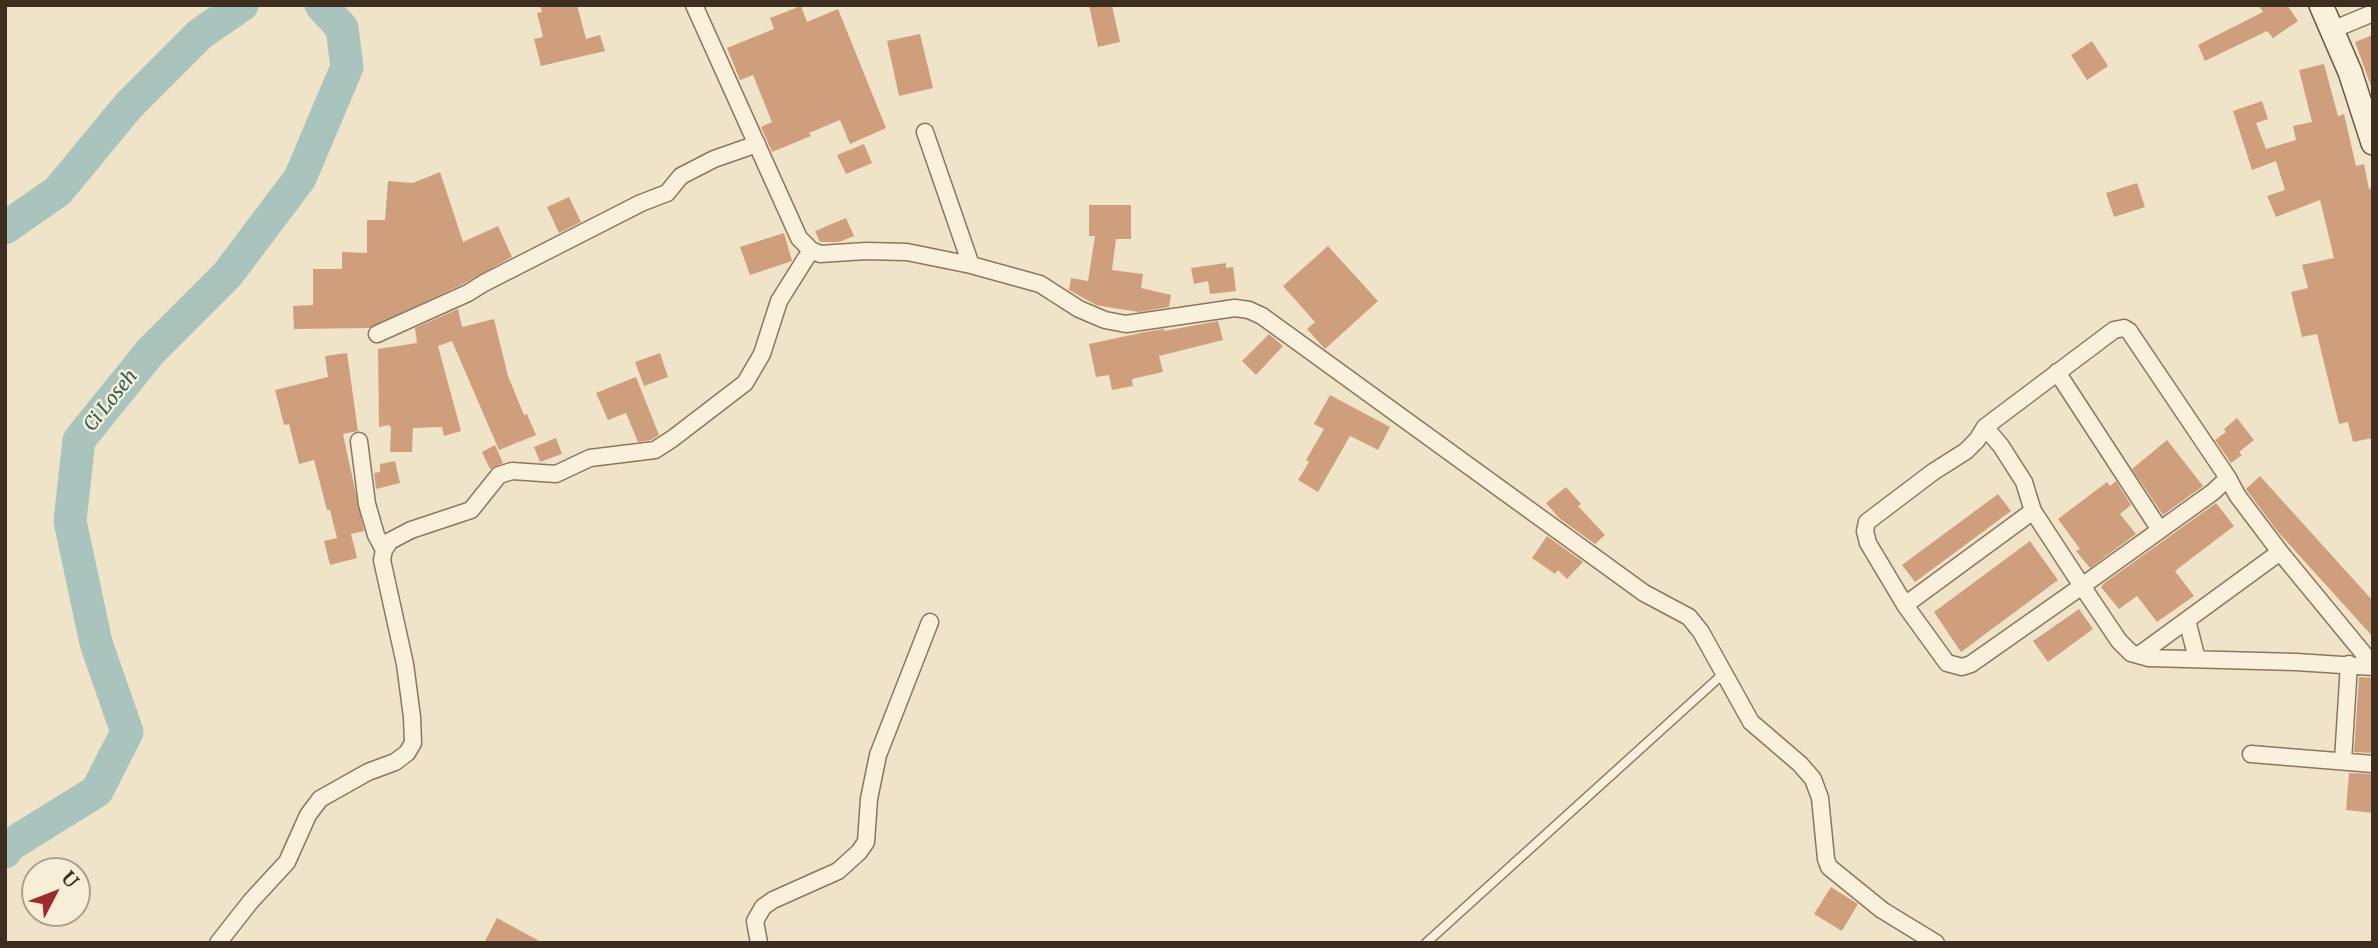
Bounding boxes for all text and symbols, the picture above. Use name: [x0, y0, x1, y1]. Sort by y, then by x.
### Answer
water label: Ci Loseh: [79, 366, 143, 436]
north arrow: [21, 857, 91, 927]
text: U: [56, 866, 84, 893]

